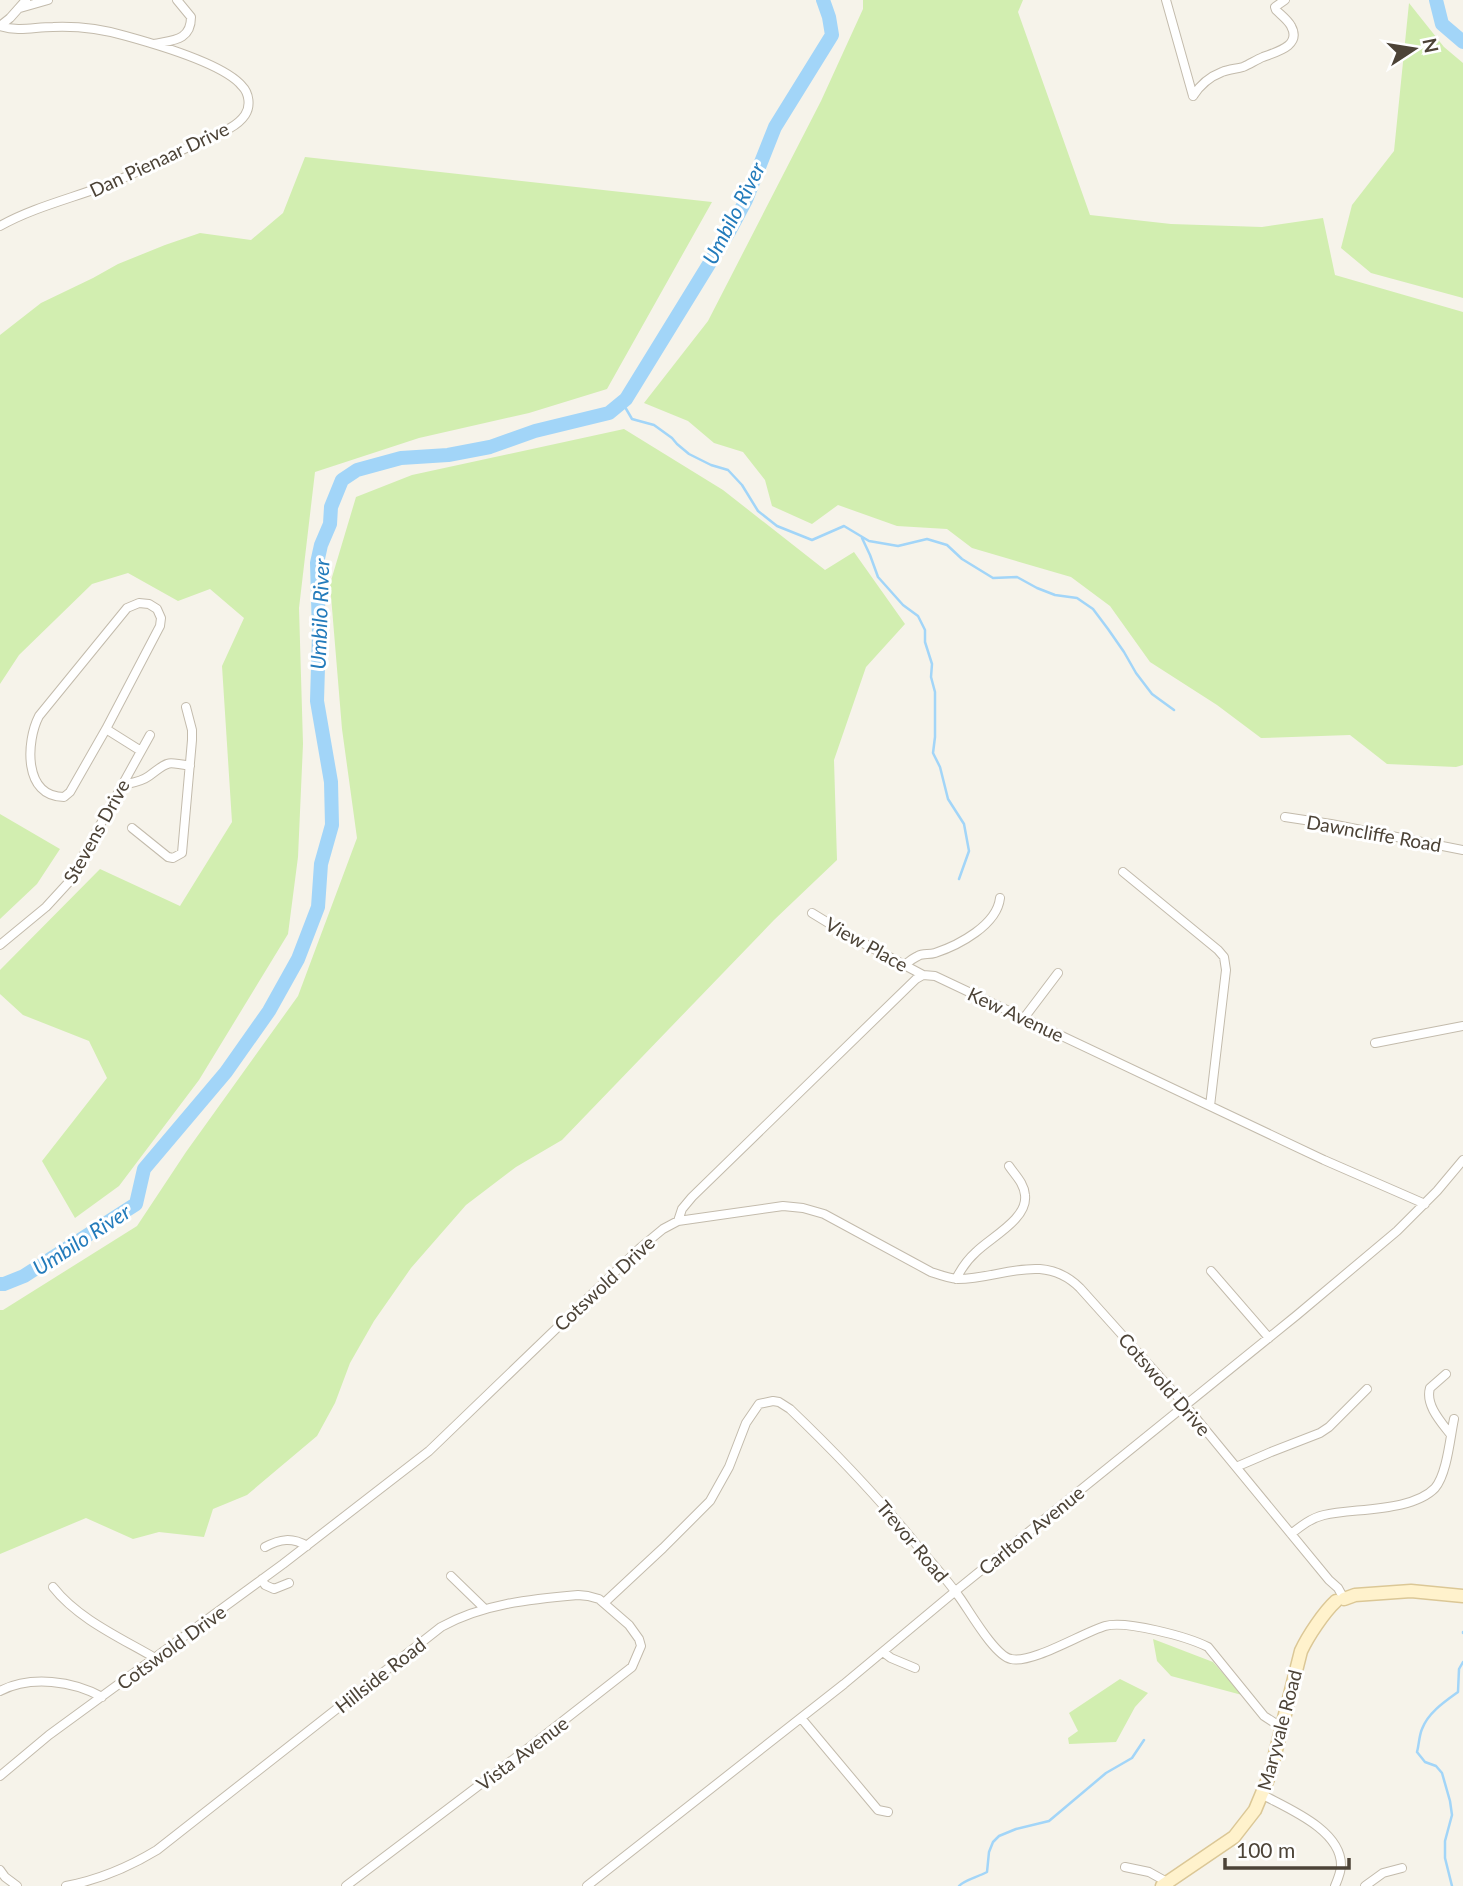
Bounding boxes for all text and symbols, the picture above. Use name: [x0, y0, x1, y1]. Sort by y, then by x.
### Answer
north arrow: [1379, 14, 1449, 84]
text: N: [1418, 36, 1444, 55]
street label: Dan Pienaar Drive: [86, 117, 232, 201]
water label: Umbilo River: [697, 157, 770, 268]
water label: Umbilo River: [305, 557, 333, 670]
street label: Stevens Drive: [58, 775, 134, 887]
street label: Dawncliffe Road: [1305, 810, 1443, 856]
street label: View Place: [822, 912, 912, 976]
street label: Kew Avenue: [964, 982, 1068, 1046]
water label: Umbilo River: [28, 1198, 135, 1280]
street label: Cotswold Drive: [549, 1231, 659, 1335]
street label: Cotswold Drive: [1114, 1328, 1216, 1440]
street label: Carlton Avenue: [974, 1481, 1088, 1579]
street label: Trevor Road: [872, 1496, 954, 1586]
street label: Cotswold Drive: [112, 1600, 230, 1694]
street label: Hillside Road: [330, 1633, 430, 1717]
street label: Maryvale Road: [1252, 1667, 1306, 1793]
street label: Vista Avenue: [472, 1711, 572, 1795]
scale bar: [1225, 1826, 1349, 1870]
text: 100 m: [1236, 1837, 1295, 1862]

